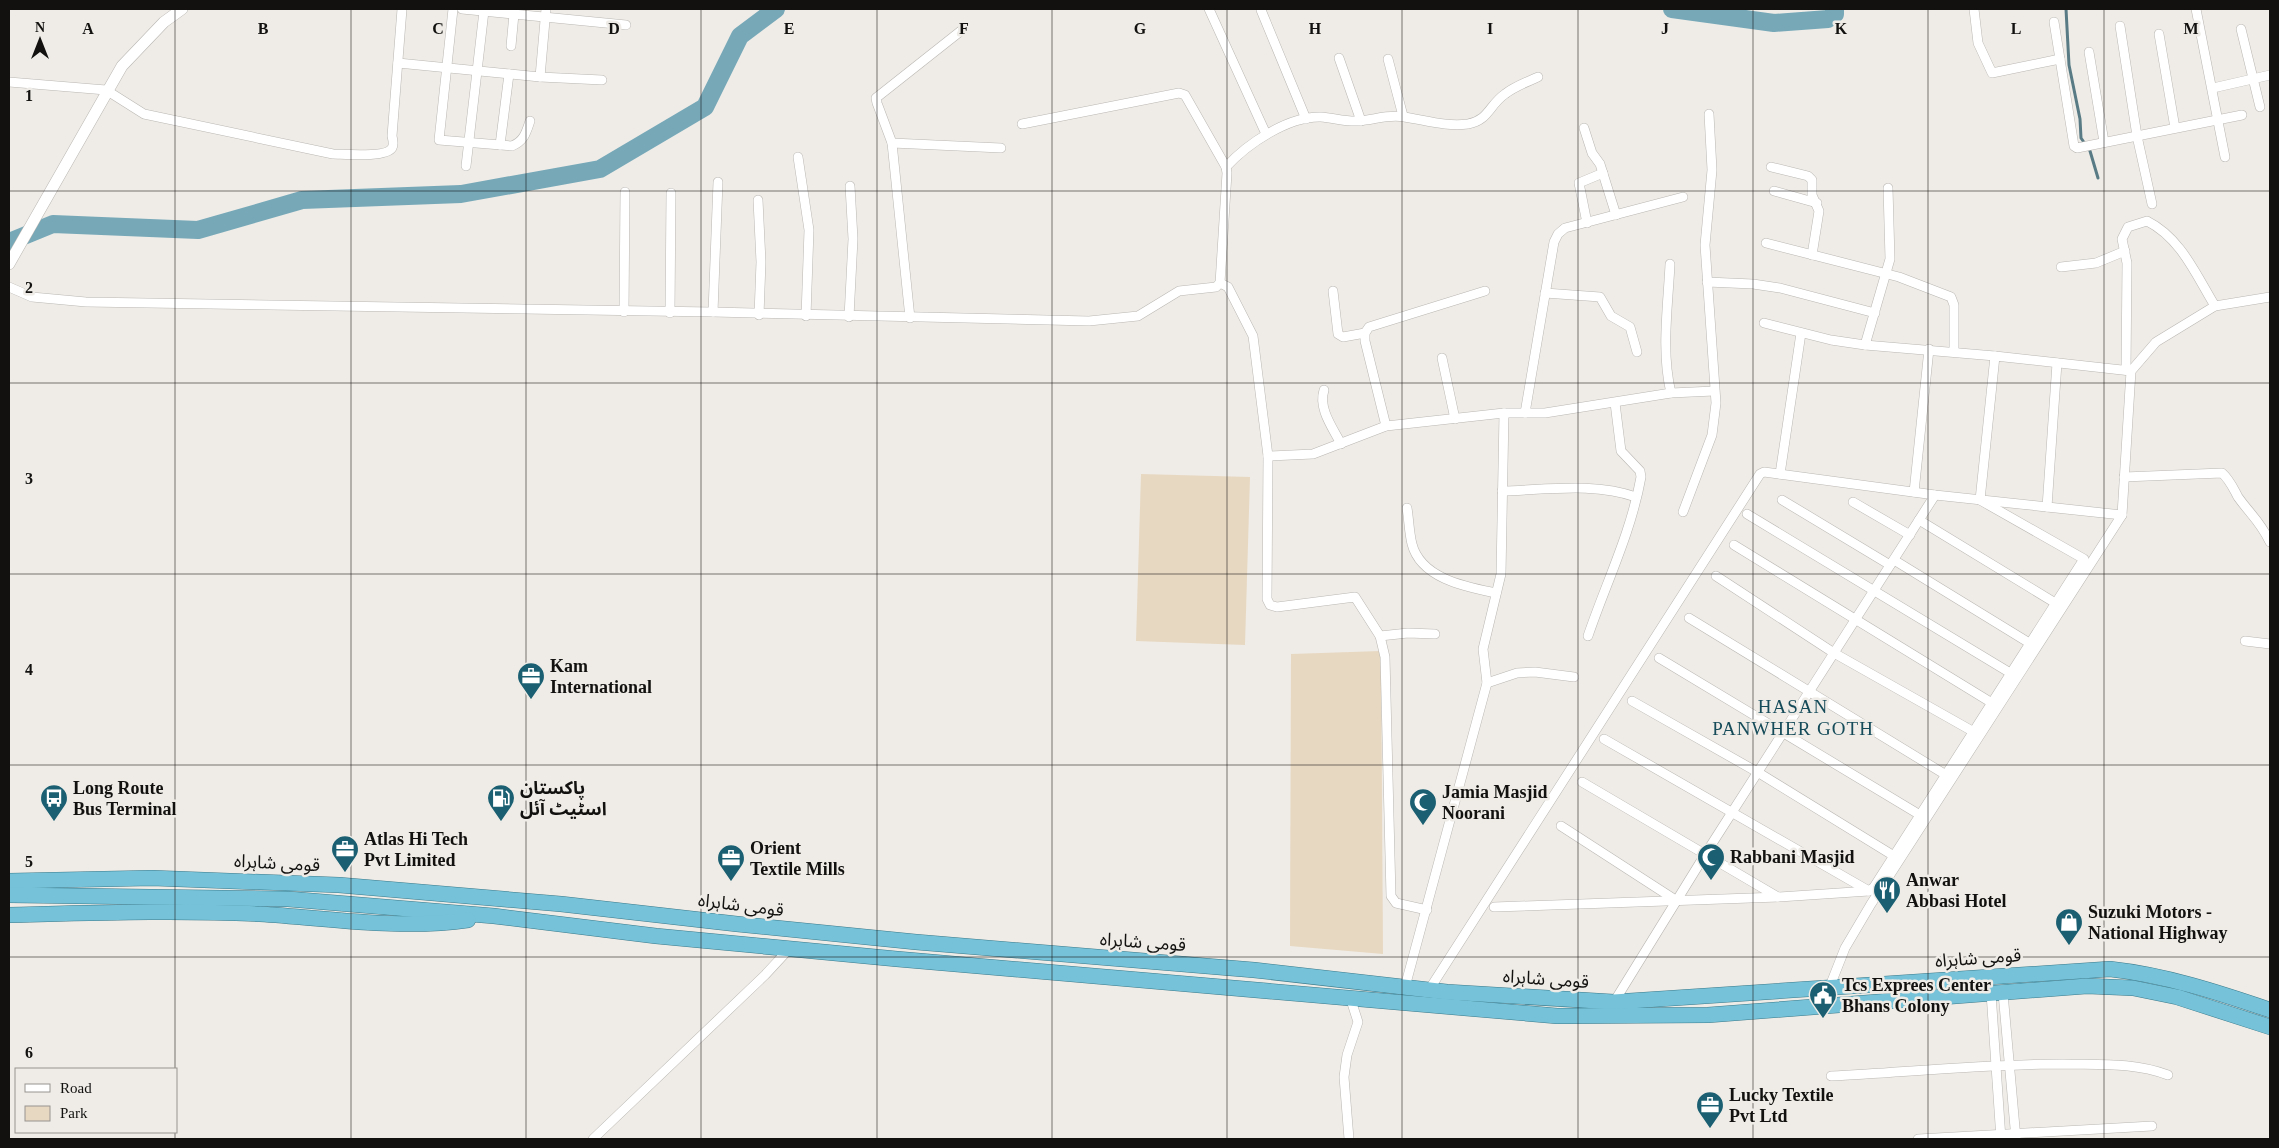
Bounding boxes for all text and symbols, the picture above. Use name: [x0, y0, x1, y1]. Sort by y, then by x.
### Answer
north arrow: [15, 15, 65, 65]
text: N: [35, 20, 45, 35]
text: A: [82, 20, 94, 37]
text: B: [258, 20, 269, 37]
text: C: [432, 20, 444, 37]
text: D: [608, 20, 620, 37]
text: E: [784, 20, 794, 37]
text: F: [959, 20, 969, 37]
text: G: [1134, 20, 1147, 37]
text: H: [1309, 20, 1322, 37]
text: I: [1487, 20, 1493, 37]
text: J: [1661, 20, 1669, 37]
text: K: [1835, 20, 1848, 37]
text: L: [2011, 20, 2021, 37]
text: M: [2183, 20, 2199, 37]
text: 1: [25, 87, 33, 104]
text: 2: [25, 279, 33, 296]
text: 3: [25, 470, 33, 487]
place label: Kam International: [550, 656, 652, 697]
text: 4: [25, 661, 33, 678]
office icon: Kam International: [516, 661, 546, 700]
district label: HASAN PANWHER GOTH: [1712, 696, 1874, 739]
place label: Long Route Bus Terminal: [73, 778, 177, 819]
place label: پاکستان اسٹیٹ آئل: [520, 778, 607, 819]
place label: Jamia Masjid Noorani: [1442, 782, 1548, 823]
bus stop icon: Long Route Bus Terminal: [39, 783, 69, 822]
fuel station icon: پاکستان اسٹیٹ آئل: [486, 783, 516, 822]
mosque icon: Jamia Masjid Noorani: [1408, 787, 1438, 826]
place label: Atlas Hi Tech Pvt Limited: [364, 829, 468, 870]
office icon: Atlas Hi Tech Pvt Limited: [330, 834, 360, 873]
place label: Orient Textile Mills: [750, 838, 845, 879]
mosque icon: Rabbani Masjid: [1696, 842, 1726, 881]
office icon: Orient Textile Mills: [716, 843, 746, 882]
place label: Rabbani Masjid: [1730, 847, 1855, 867]
street label: قومی شاہراہ: [233, 851, 321, 876]
text: 5: [25, 853, 33, 870]
place label: Anwar Abbasi Hotel: [1906, 870, 2007, 911]
restaurant icon: Anwar Abbasi Hotel: [1872, 875, 1902, 914]
street label: قومی شاہراہ: [697, 890, 785, 921]
place label: Suzuki Motors - National Highway: [2088, 902, 2228, 943]
shop icon: Suzuki Motors - National Highway: [2054, 907, 2084, 946]
street label: قومی شاہراہ: [1099, 929, 1187, 956]
street label: قومی شاہراہ: [1934, 945, 2022, 972]
street label: قومی شاہراہ: [1502, 966, 1590, 993]
place label: Tcs Exprees Center Bhans Colony: [1842, 975, 1991, 1016]
public building icon: Tcs Exprees Center Bhans Colony: [1808, 980, 1838, 1019]
text: 6: [25, 1044, 33, 1061]
legend: [15, 1068, 178, 1133]
text: Road: [60, 1080, 92, 1096]
place label: Lucky Textile Pvt Ltd: [1729, 1085, 1834, 1126]
office icon: Lucky Textile Pvt Ltd: [1695, 1090, 1725, 1129]
text: Park: [60, 1105, 88, 1121]

